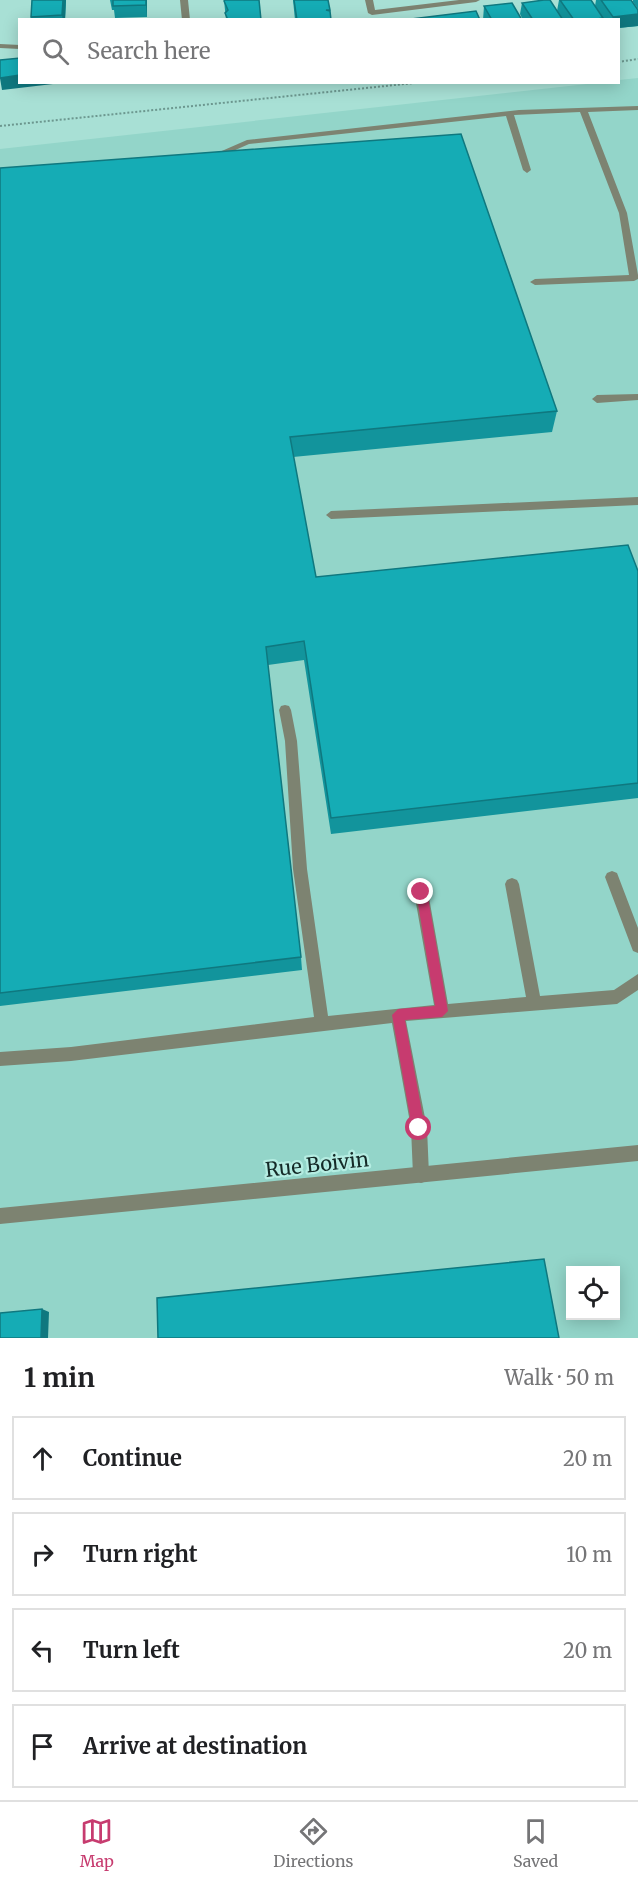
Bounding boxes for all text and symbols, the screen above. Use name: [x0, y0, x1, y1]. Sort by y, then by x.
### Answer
search box: [18, 18, 620, 84]
icon: search: [39, 35, 72, 68]
text: Search here: [87, 37, 210, 65]
route end: [407, 878, 433, 904]
route start: [405, 1114, 431, 1140]
street label: Rue Boivin: [264, 1146, 370, 1182]
map controls: [566, 1266, 620, 1320]
button: locate: [566, 1266, 620, 1320]
text: 1 min: [24, 1361, 95, 1394]
text: Walk · 50 m: [505, 1365, 614, 1390]
icon: ahead: [26, 1442, 59, 1475]
text: Continue: [83, 1444, 182, 1472]
text: 20 m: [563, 1446, 612, 1471]
icon: right: [26, 1538, 59, 1571]
text: Turn right: [83, 1540, 197, 1568]
text: 10 m: [566, 1542, 612, 1567]
icon: left: [26, 1634, 59, 1667]
text: Turn left: [83, 1636, 180, 1664]
text: 20 m: [563, 1638, 612, 1663]
icon: arrive: [26, 1730, 59, 1763]
text: Arrive at destination: [83, 1732, 307, 1760]
tab: Map: [80, 1815, 114, 1871]
tab: Directions: [273, 1815, 353, 1871]
tab: Saved: [513, 1815, 558, 1871]

